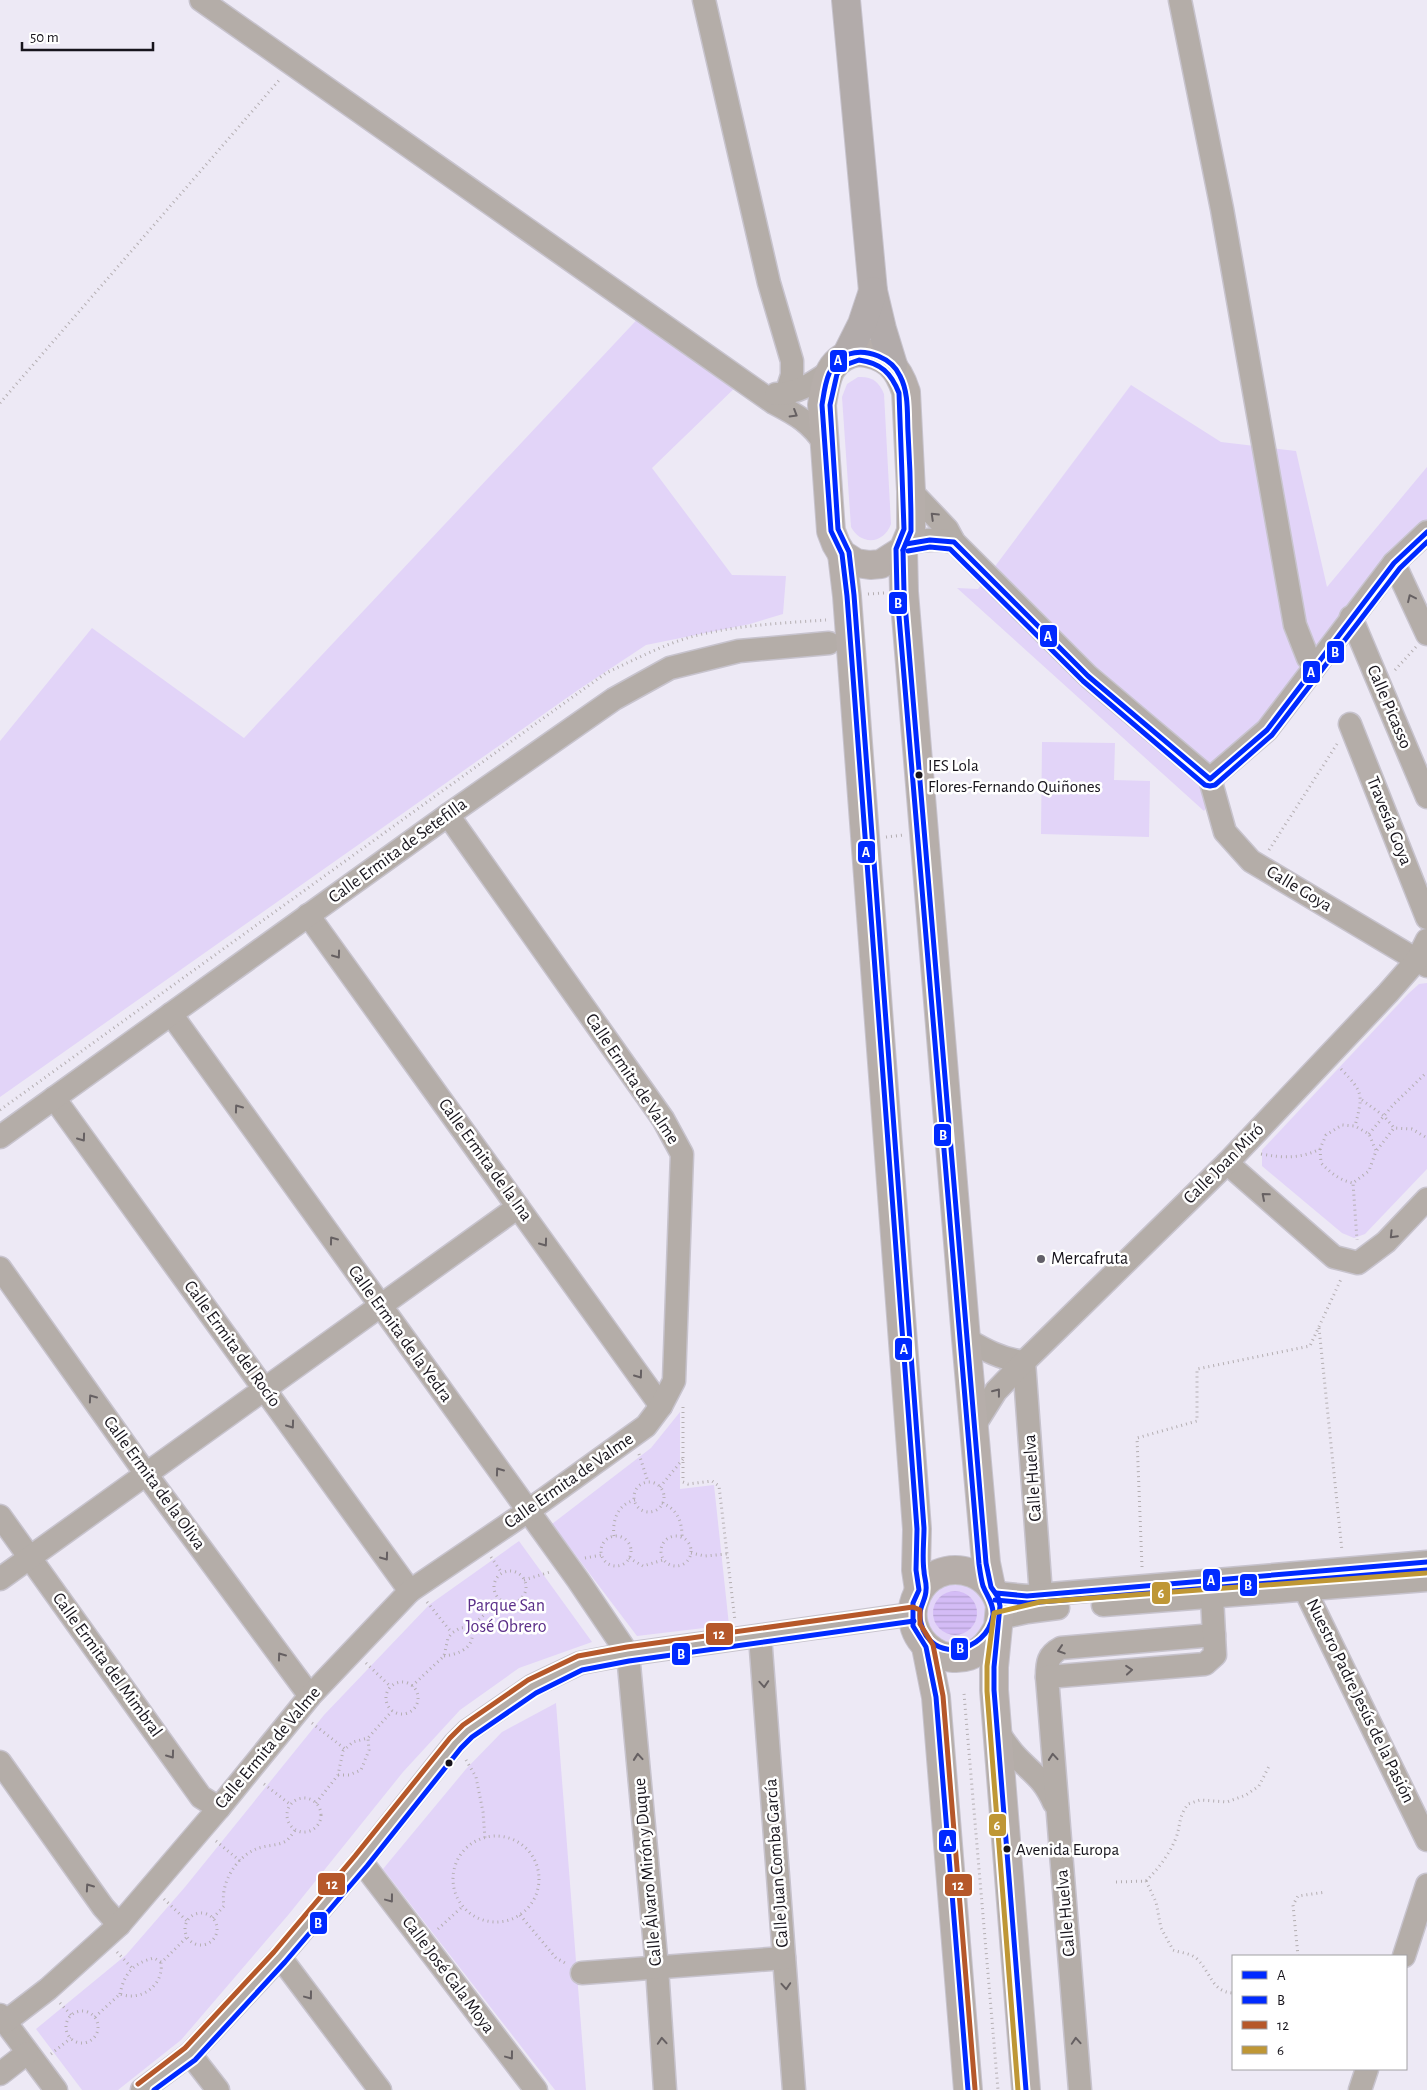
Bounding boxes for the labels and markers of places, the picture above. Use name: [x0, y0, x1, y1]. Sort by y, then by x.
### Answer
place label: IES Lola Flores-Fernando Quiñones: [928, 757, 1101, 796]
marker: IES Lola Flores-Fernando Quiñones: [914, 770, 924, 780]
place label: Mercafruta: [1051, 1250, 1128, 1268]
marker: Mercafruta: [1035, 1253, 1047, 1265]
unlabelled marker: [444, 1758, 454, 1768]
place label: Avenida Europa: [1016, 1841, 1119, 1858]
marker: Avenida Europa: [1002, 1844, 1012, 1854]

